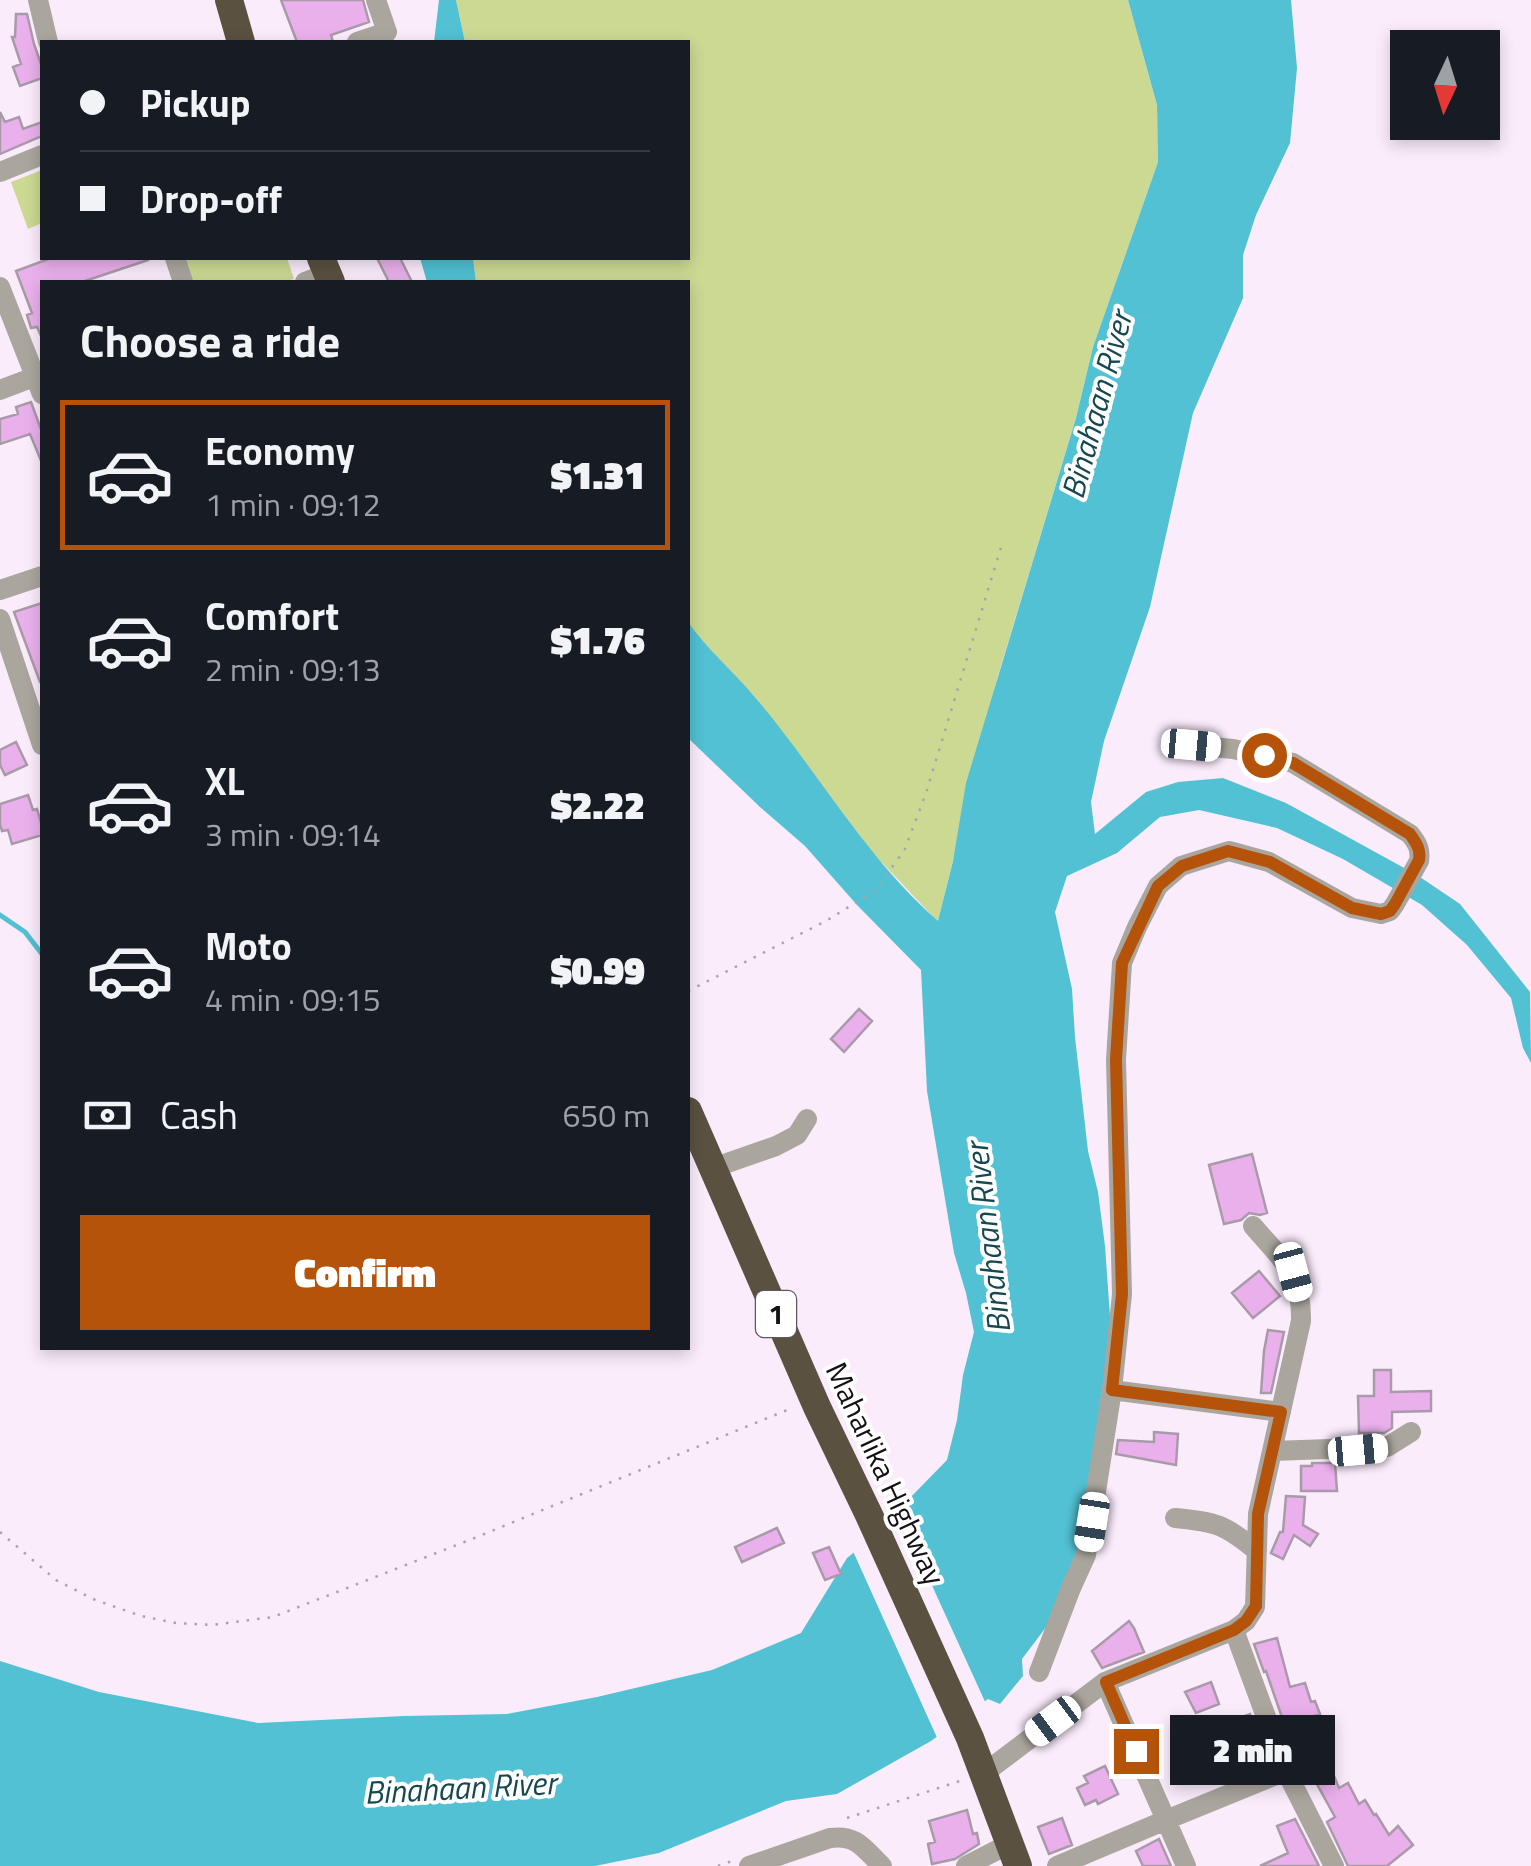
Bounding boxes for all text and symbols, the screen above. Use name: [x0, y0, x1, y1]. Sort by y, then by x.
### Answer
north arrow: [1390, 30, 1500, 140]
map controls: [1390, 30, 1500, 140]
text: Pickup: [140, 74, 250, 132]
text: Drop-off: [140, 170, 282, 228]
water label: Binahaan River: [1048, 302, 1145, 503]
text: Choose a ride: [80, 306, 340, 374]
text: Economy: [205, 422, 355, 480]
icon: car: [85, 430, 175, 520]
text: $1.31: [551, 446, 645, 504]
text: 1 min · 09:12: [205, 480, 381, 528]
text: Comfort: [205, 587, 339, 645]
icon: car: [85, 595, 175, 685]
text: $1.76: [551, 611, 645, 669]
text: 2 min · 09:13: [205, 645, 381, 693]
car: [1160, 727, 1222, 763]
route start: [1242, 733, 1287, 778]
text: XL: [205, 752, 245, 810]
icon: car: [85, 760, 175, 850]
text: $2.22: [551, 776, 645, 834]
text: 3 min · 09:14: [205, 810, 381, 858]
text: Moto: [205, 917, 292, 975]
icon: car: [85, 925, 175, 1015]
text: $0.99: [551, 941, 645, 999]
text: 4 min · 09:15: [205, 975, 381, 1023]
text: Cash: [160, 1086, 238, 1144]
icon: cash: [80, 1088, 135, 1143]
text: 650 m: [562, 1091, 650, 1139]
water label: Binahaan River: [951, 1136, 1023, 1336]
button: Confirm: [80, 1215, 650, 1330]
car: [1271, 1239, 1315, 1305]
road number: 1: [756, 1291, 796, 1337]
street label: Maharlika Highway: [814, 1354, 958, 1593]
car: [1327, 1432, 1389, 1468]
car: [1072, 1490, 1112, 1554]
car: [1020, 1691, 1086, 1751]
callout: 2 min: [1171, 1716, 1336, 1786]
text: 2 min: [1213, 1726, 1292, 1774]
route end: [1114, 1729, 1159, 1774]
water label: Binahaan River: [363, 1758, 561, 1816]

